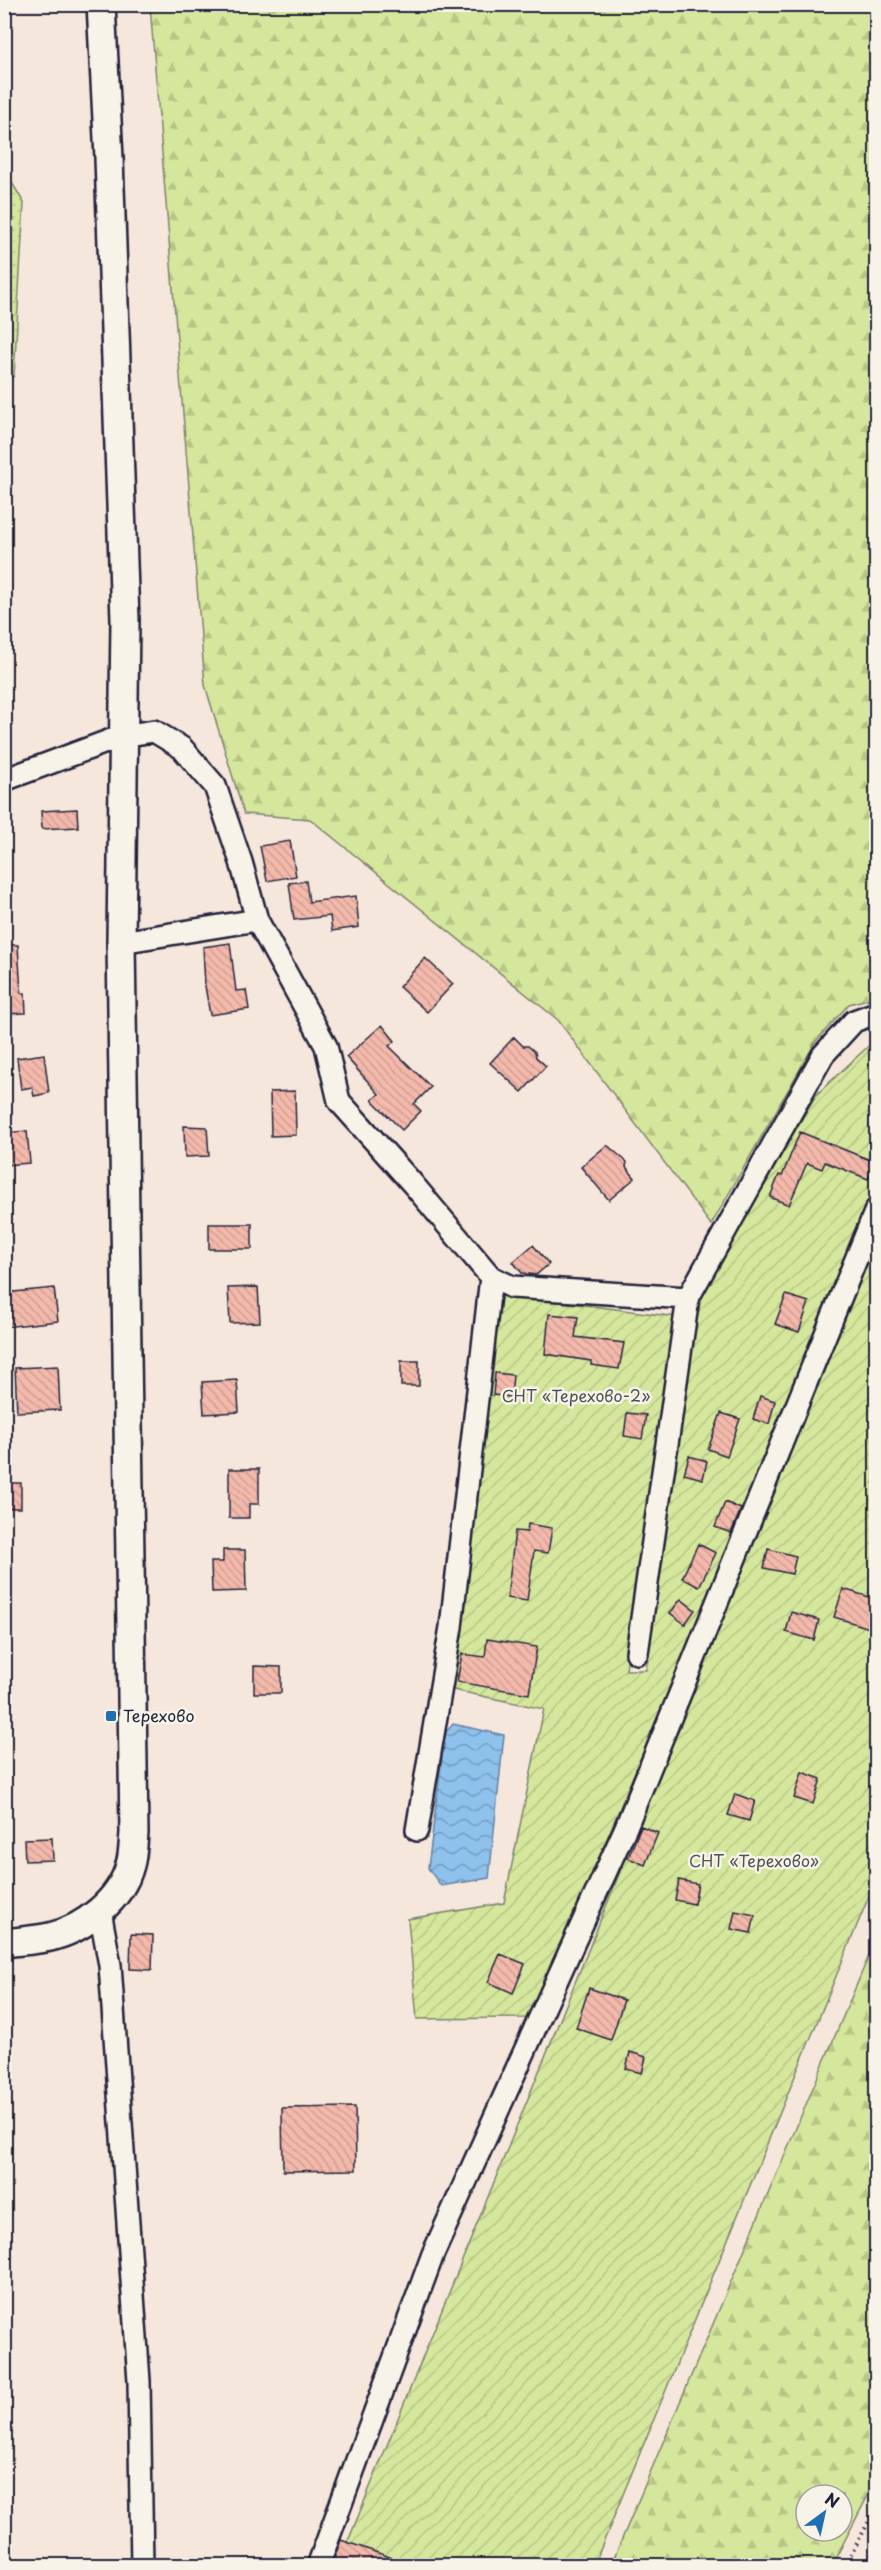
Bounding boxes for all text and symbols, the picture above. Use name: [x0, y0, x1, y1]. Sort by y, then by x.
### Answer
park label: СНТ «Терехово-2»: [502, 1383, 650, 1407]
place label: Терехово: [123, 1703, 194, 1727]
marker: Терехово: [104, 1709, 118, 1723]
park label: СНТ «Терехово»: [689, 1848, 819, 1872]
north arrow: [794, 2483, 854, 2543]
text: N: [821, 2486, 845, 2513]

